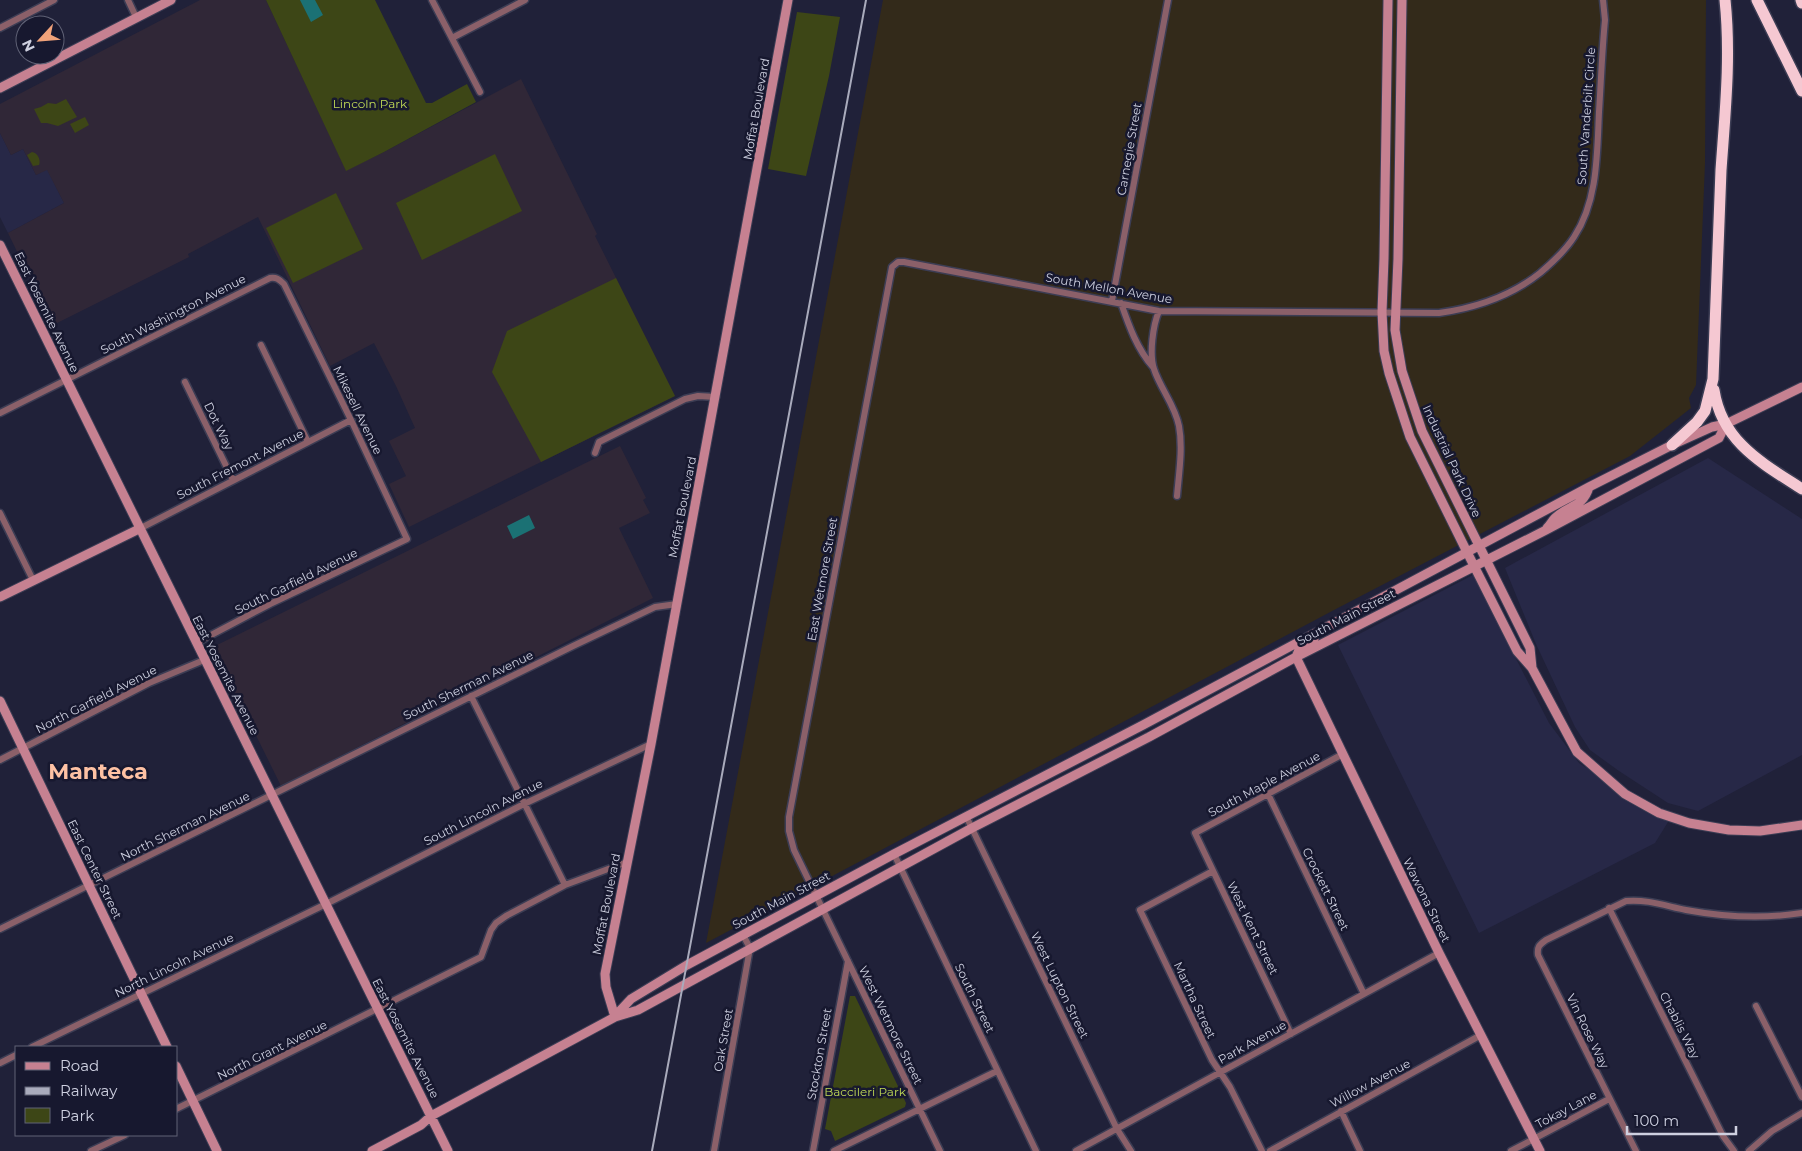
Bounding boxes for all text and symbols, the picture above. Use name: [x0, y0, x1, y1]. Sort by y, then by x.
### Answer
north arrow: [15, 15, 65, 65]
text: N: [18, 37, 39, 55]
street label: South Vanderbilt Circle: [1574, 47, 1598, 185]
street label: Moffat Boulevard: [740, 57, 772, 161]
park label: Lincoln Park: [333, 96, 408, 111]
street label: Carnegie Street: [1113, 101, 1145, 196]
street label: East Yosemite Avenue: [11, 249, 83, 375]
street label: South Mellon Avenue: [1045, 269, 1173, 307]
street label: South Washington Avenue: [98, 271, 248, 357]
street label: Mikesell Avenue: [330, 363, 386, 457]
street label: Dot Way: [201, 400, 237, 453]
street label: Industrial Park Drive: [1419, 403, 1485, 519]
street label: South Fremont Avenue: [174, 426, 306, 502]
street label: Moffat Boulevard: [665, 455, 699, 559]
street label: East Wetmore Street: [804, 516, 840, 642]
street label: South Garfield Avenue: [232, 545, 360, 617]
street label: South Main Street: [1294, 586, 1398, 648]
street label: East Yosemite Avenue: [189, 613, 263, 737]
street label: South Sherman Avenue: [400, 647, 536, 723]
street label: North Garfield Avenue: [33, 662, 159, 736]
street label: South Maple Avenue: [1205, 748, 1323, 820]
district label: Manteca: [48, 758, 148, 785]
street label: South Lincoln Avenue: [421, 775, 545, 849]
street label: North Sherman Avenue: [118, 788, 252, 864]
street label: East Center Street: [64, 817, 126, 921]
street label: Crockett Street: [1299, 845, 1353, 933]
street label: Moffat Boulevard: [589, 852, 623, 956]
street label: Wawona Street: [1400, 855, 1454, 945]
street label: South Main Street: [730, 868, 832, 932]
street label: West Kent Street: [1224, 879, 1282, 977]
street label: West Lupton Street: [1028, 929, 1092, 1041]
street label: North Lincoln Avenue: [112, 930, 236, 1000]
street label: Martha Street: [1171, 959, 1219, 1041]
street label: South Street: [952, 961, 998, 1035]
street label: West Wetmore Street: [856, 963, 926, 1087]
street label: East Yosemite Avenue: [369, 976, 443, 1100]
street label: Chablis Way: [1657, 989, 1704, 1062]
street label: Vin Rose Way: [1563, 991, 1613, 1071]
street label: Oak Street: [710, 1007, 736, 1073]
street label: Stockton Street: [804, 1007, 834, 1101]
street label: North Grant Avenue: [215, 1017, 329, 1083]
street label: Park Avenue: [1215, 1017, 1289, 1067]
legend: [15, 1046, 178, 1136]
street label: Willow Avenue: [1327, 1055, 1413, 1111]
text: Road: [60, 1056, 99, 1075]
text: Railway: [60, 1081, 118, 1100]
park label: Baccileri Park: [824, 1084, 907, 1099]
street label: Tokay Lane: [1533, 1087, 1599, 1131]
scale bar: [1627, 1104, 1736, 1136]
text: Park: [60, 1106, 94, 1125]
text: 100 m: [1634, 1111, 1679, 1130]

